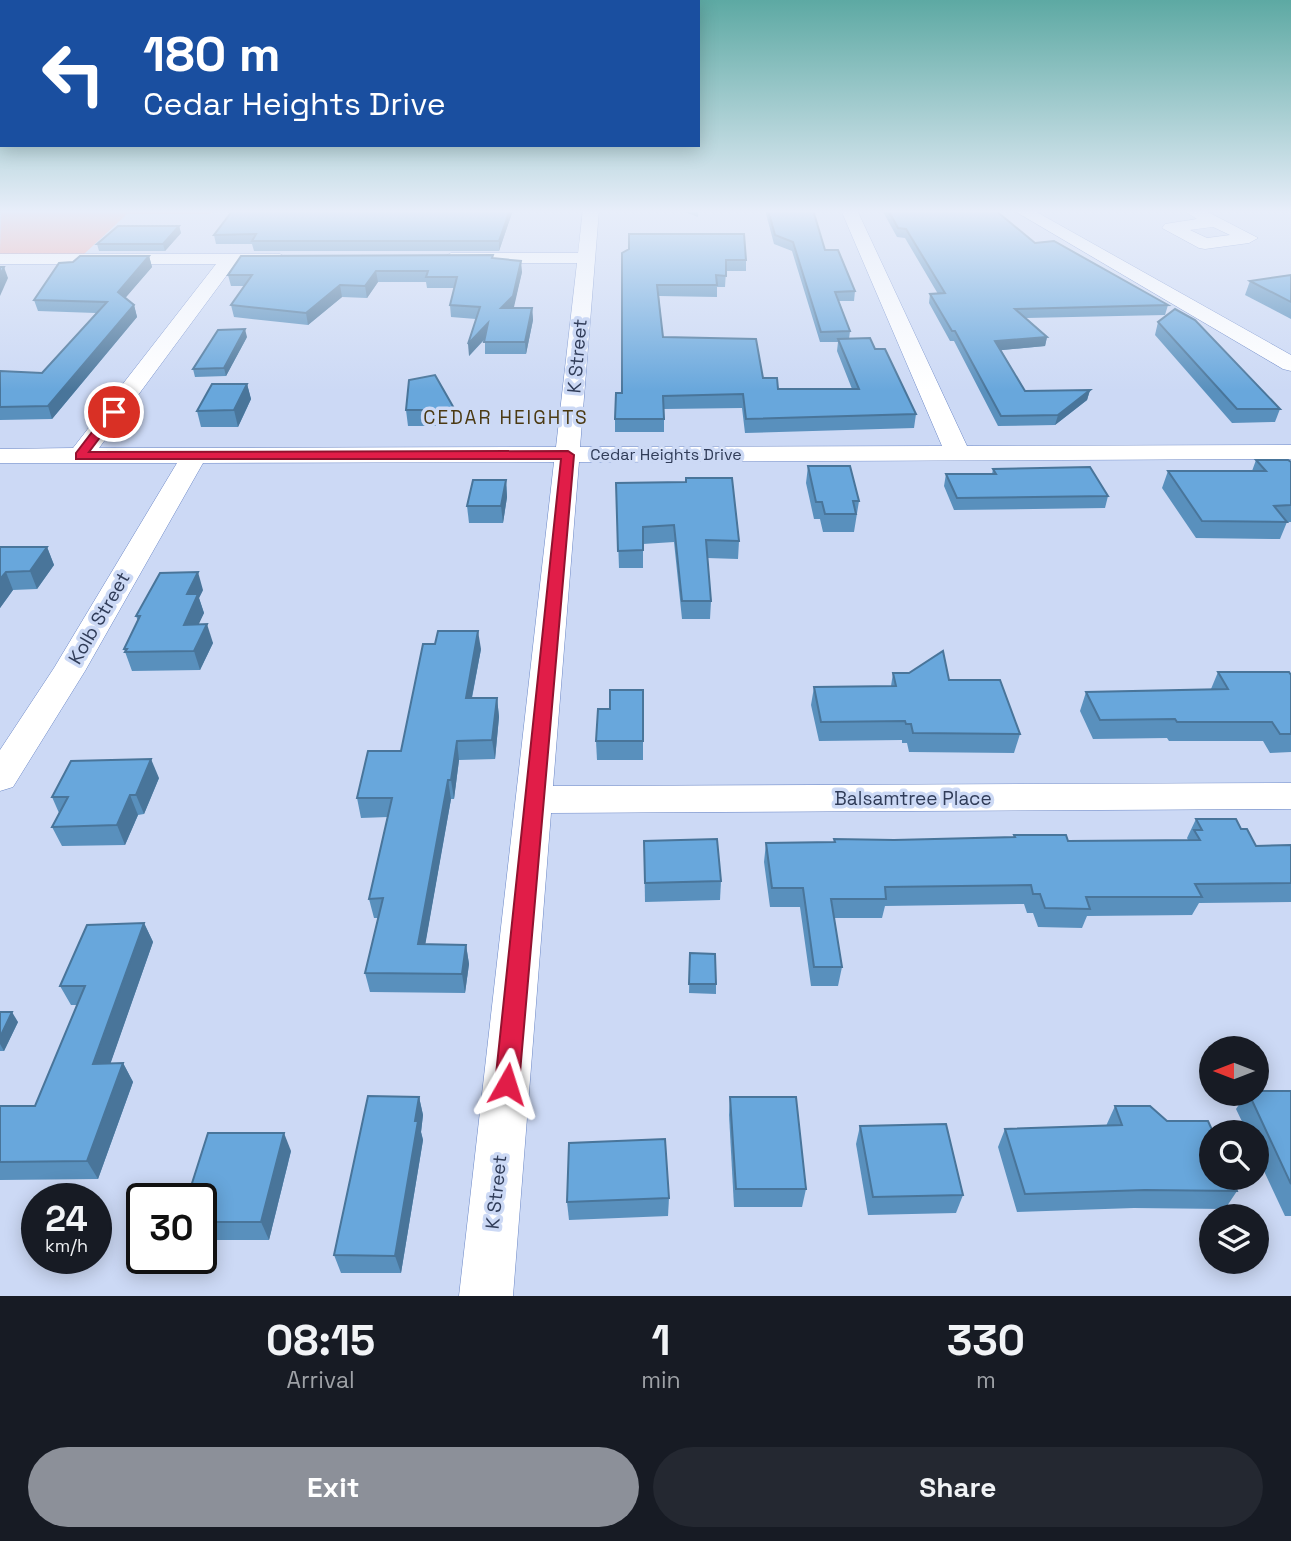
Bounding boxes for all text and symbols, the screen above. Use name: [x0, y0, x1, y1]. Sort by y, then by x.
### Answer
text: 180 m: [143, 23, 281, 85]
icon: left: [28, 28, 119, 119]
text: Cedar Heights Drive: [143, 84, 446, 124]
street label: K Street: [561, 318, 593, 394]
pin: [84, 382, 144, 442]
icon: arrive: [95, 393, 133, 431]
district label: CEDAR HEIGHTS: [423, 405, 589, 430]
street label: Cedar Heights Drive: [590, 444, 742, 465]
street label: Kolb Street: [62, 567, 136, 669]
street label: Balsamtree Place: [834, 786, 992, 811]
north arrow: [1199, 1036, 1269, 1106]
map controls: [1199, 1036, 1269, 1274]
position arrow: [470, 1047, 544, 1121]
button: search: [1199, 1120, 1269, 1190]
street label: K Street: [480, 1154, 512, 1230]
speed limit sign: 30: [126, 1183, 217, 1274]
text: 24: [45, 1197, 88, 1241]
button: layers: [1199, 1204, 1269, 1274]
text: km/h: [45, 1234, 88, 1257]
text: 08:15: [266, 1314, 375, 1367]
text: 1: [651, 1314, 670, 1367]
text: 330: [947, 1314, 1025, 1367]
text: Arrival: [286, 1365, 355, 1395]
text: min: [641, 1365, 681, 1395]
text: m: [976, 1365, 996, 1395]
button: Exit: [28, 1447, 639, 1527]
button: Share: [653, 1447, 1263, 1527]

